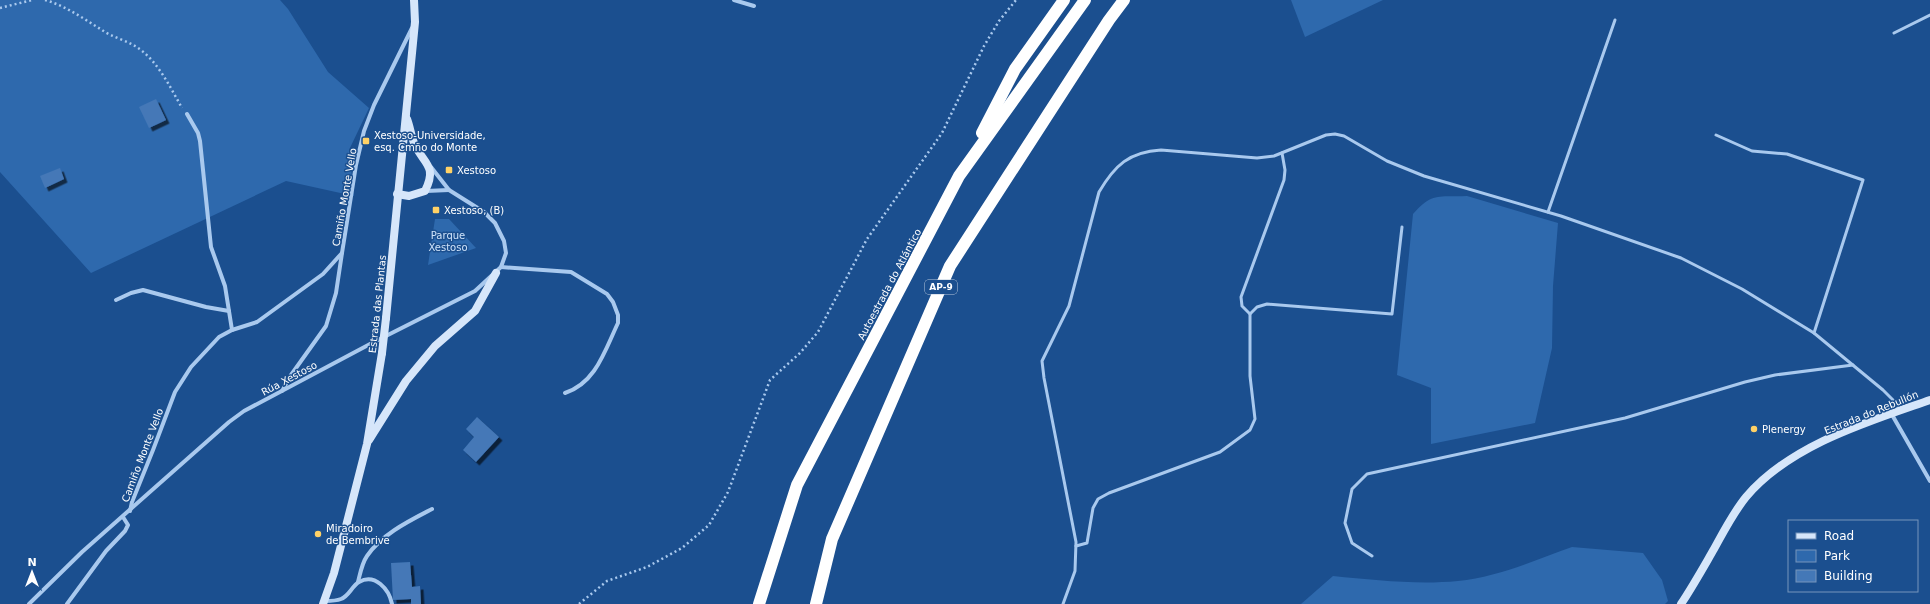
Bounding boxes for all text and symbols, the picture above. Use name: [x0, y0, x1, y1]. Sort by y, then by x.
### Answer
place label: Xestoso-Universidade, esq. Cmño do Monte: [374, 130, 486, 153]
marker: Xestoso-Universidade, esq. Cmño do Monte: [361, 136, 371, 146]
street label: Camiño Monte Vello: [330, 147, 359, 247]
marker: Xestoso: [444, 165, 454, 175]
place label: Xestoso: [457, 165, 496, 176]
marker: Xestoso, (B): [431, 205, 441, 215]
place label: Xestoso, (B): [444, 205, 504, 216]
street label: Autoestrada do Atlántico: [855, 227, 923, 342]
park label: Parque Xestoso: [428, 230, 468, 253]
street label: Estrada das Plantas: [367, 254, 388, 354]
road number: AP-9: [925, 280, 957, 294]
street label: Rúa Xestoso: [260, 359, 319, 398]
street label: Estrada do Rebullón: [1823, 389, 1920, 436]
street label: Camiño Monte Vello: [120, 407, 165, 504]
marker: Plenergy: [1749, 424, 1759, 434]
place label: Plenergy: [1762, 424, 1806, 435]
legend: [1788, 520, 1918, 592]
place label: Miradoiro de Bembrive: [326, 523, 390, 546]
marker: Miradoiro de Bembrive: [313, 529, 323, 539]
text: Road: [1824, 529, 1854, 543]
text: Park: [1824, 549, 1850, 563]
north arrow: [12, 552, 52, 592]
text: N: [27, 556, 37, 569]
text: Building: [1824, 569, 1873, 583]

